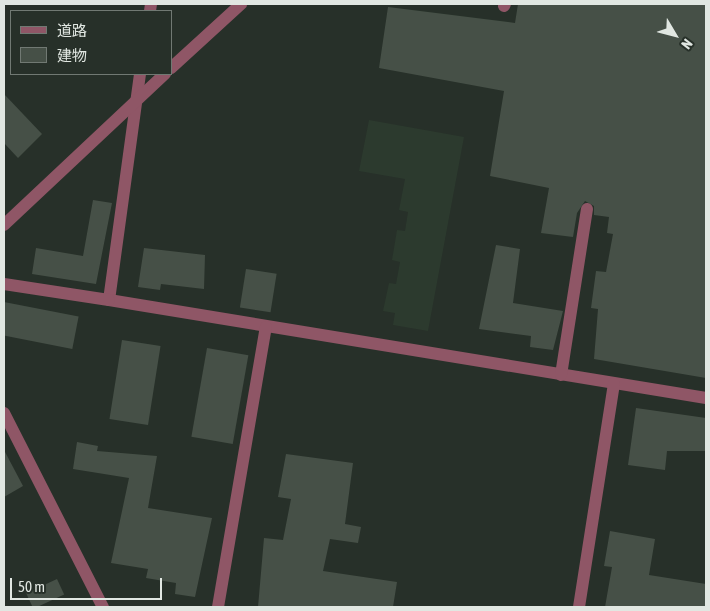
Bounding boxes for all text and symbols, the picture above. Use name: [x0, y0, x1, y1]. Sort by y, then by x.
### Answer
legend: [10, 10, 172, 75]
north arrow: [650, 10, 700, 60]
text: 道路: [57, 22, 87, 39]
text: N: [678, 36, 696, 52]
text: 建物: [57, 47, 87, 64]
scale bar: [12, 568, 165, 600]
text: 50 m: [18, 578, 45, 595]

